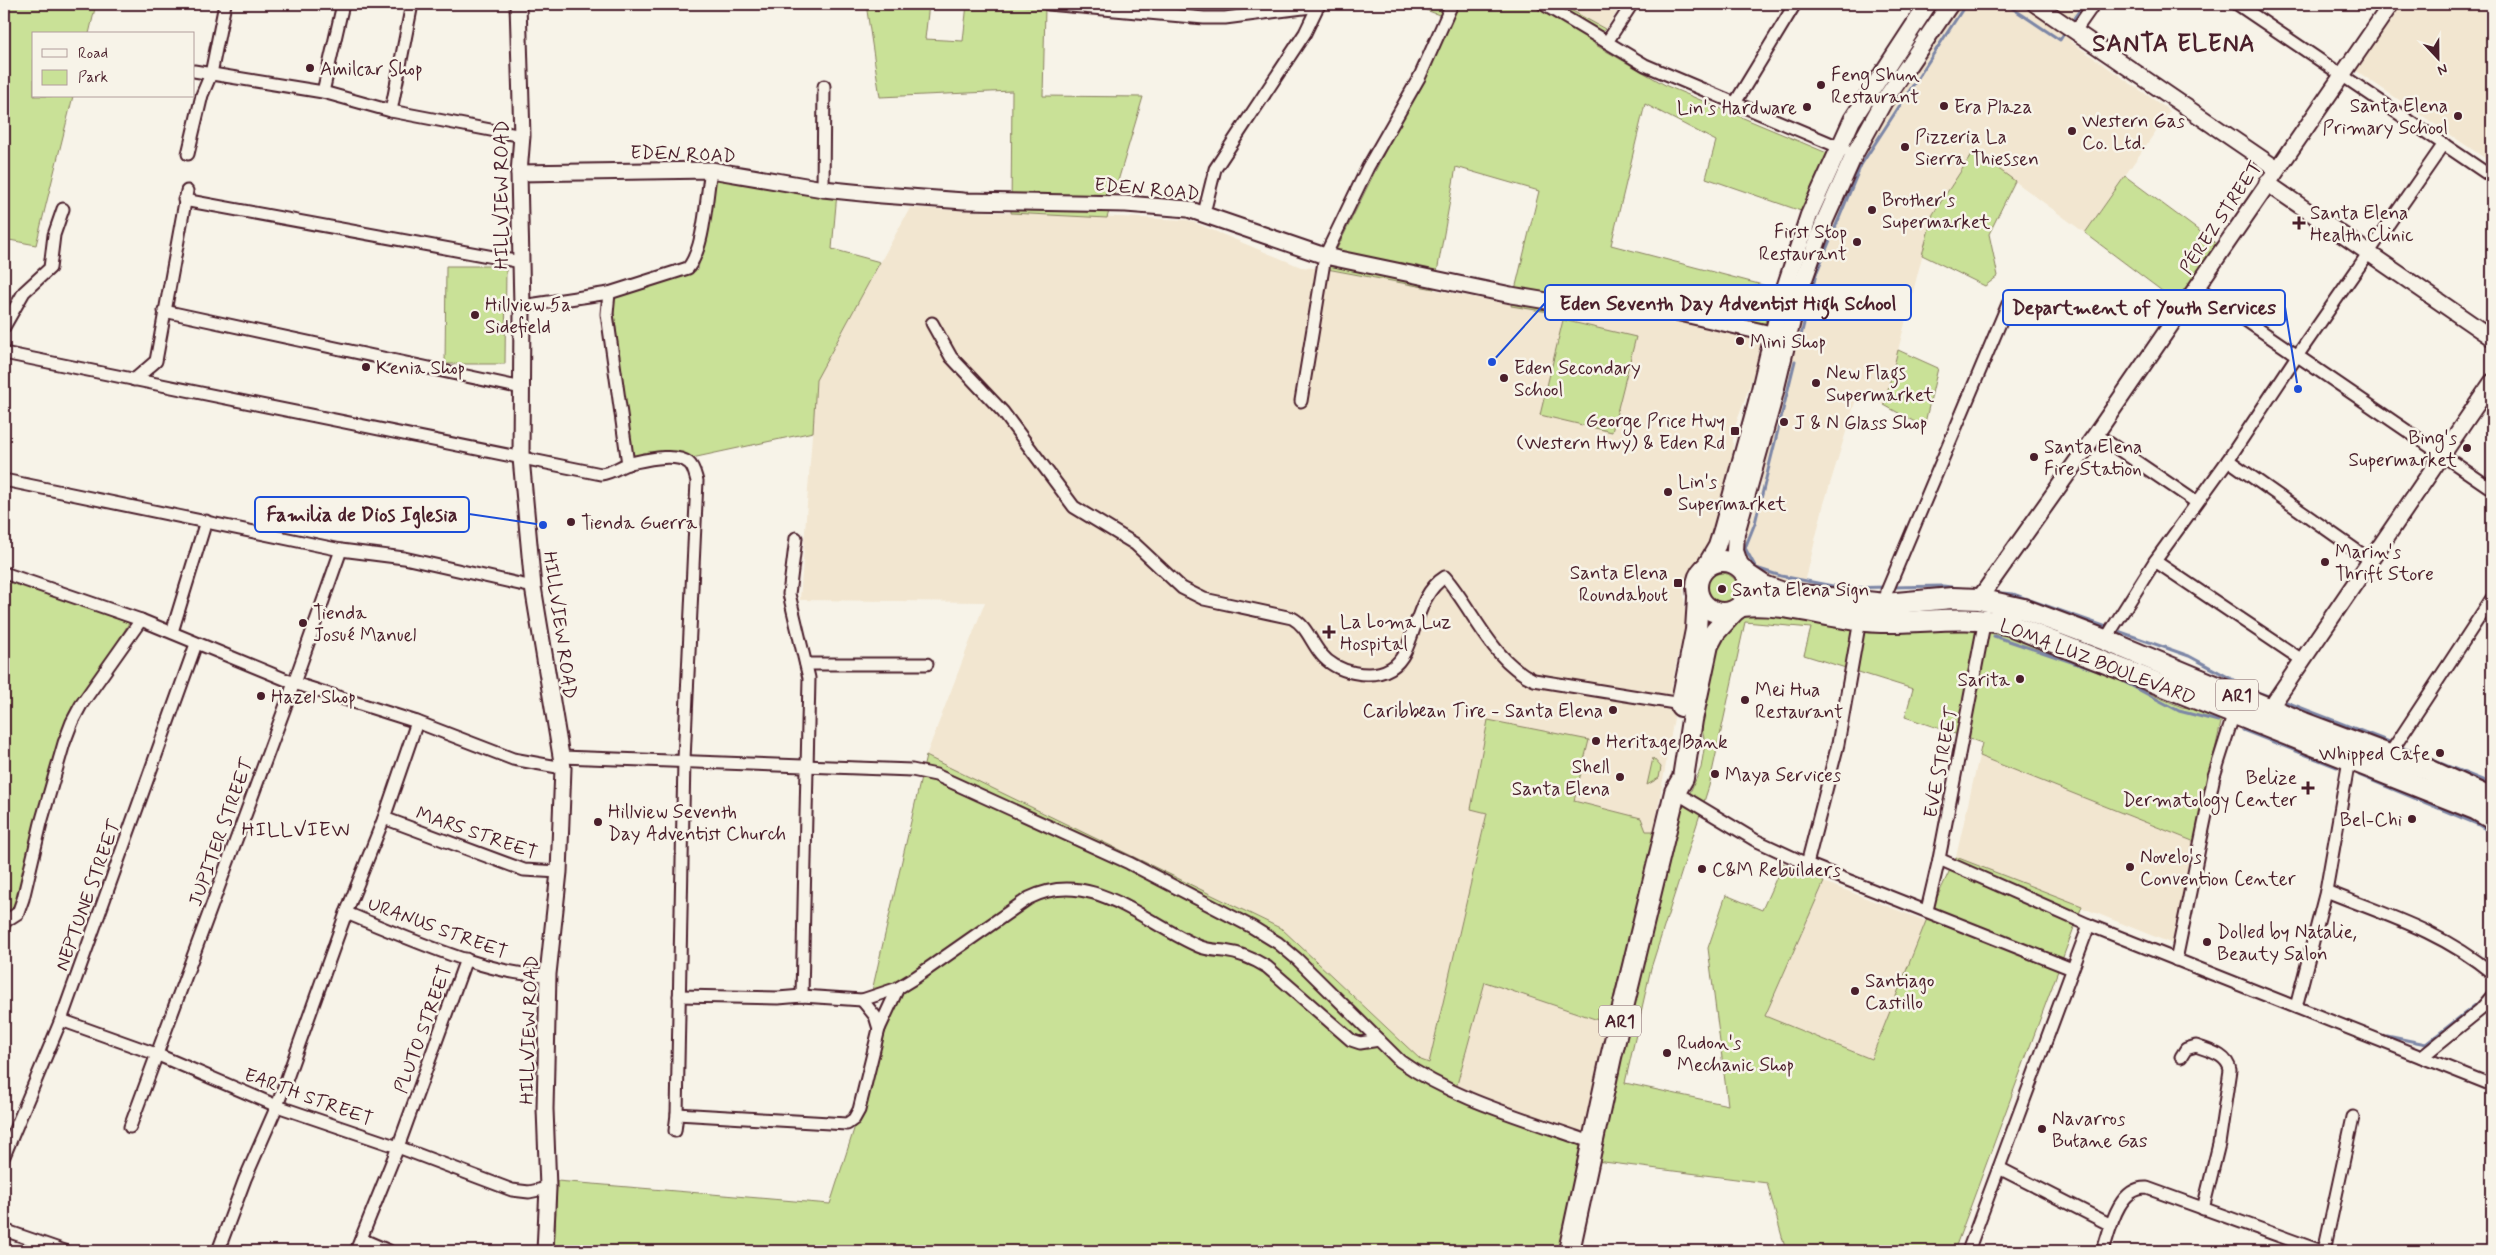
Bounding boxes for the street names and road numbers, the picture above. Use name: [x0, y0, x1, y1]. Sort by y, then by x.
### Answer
street label: HILLVIEW ROAD: [490, 120, 515, 270]
street label: EDEN ROAD: [630, 140, 736, 169]
street label: PÉREZ STREET: [2173, 156, 2268, 279]
street label: EDEN ROAD: [1093, 172, 1201, 207]
street label: HILLVIEW ROAD: [537, 550, 582, 701]
street label: LOMA LUZ BOULEVARD: [1996, 613, 2199, 711]
road number: AR1: [2216, 680, 2258, 710]
street label: EVE STREET: [1918, 703, 1965, 820]
street label: JUPITER STREET: [183, 754, 260, 910]
street label: MARS STREET: [412, 801, 541, 866]
street label: NEPTUNE STREET: [49, 816, 128, 974]
street label: URANUS STREET: [364, 892, 511, 965]
street label: HILLVIEW ROAD: [514, 955, 545, 1105]
street label: PLUTO STREET: [389, 962, 458, 1097]
road number: AR1: [1599, 1006, 1641, 1036]
street label: EARTH STREET: [241, 1063, 376, 1132]

